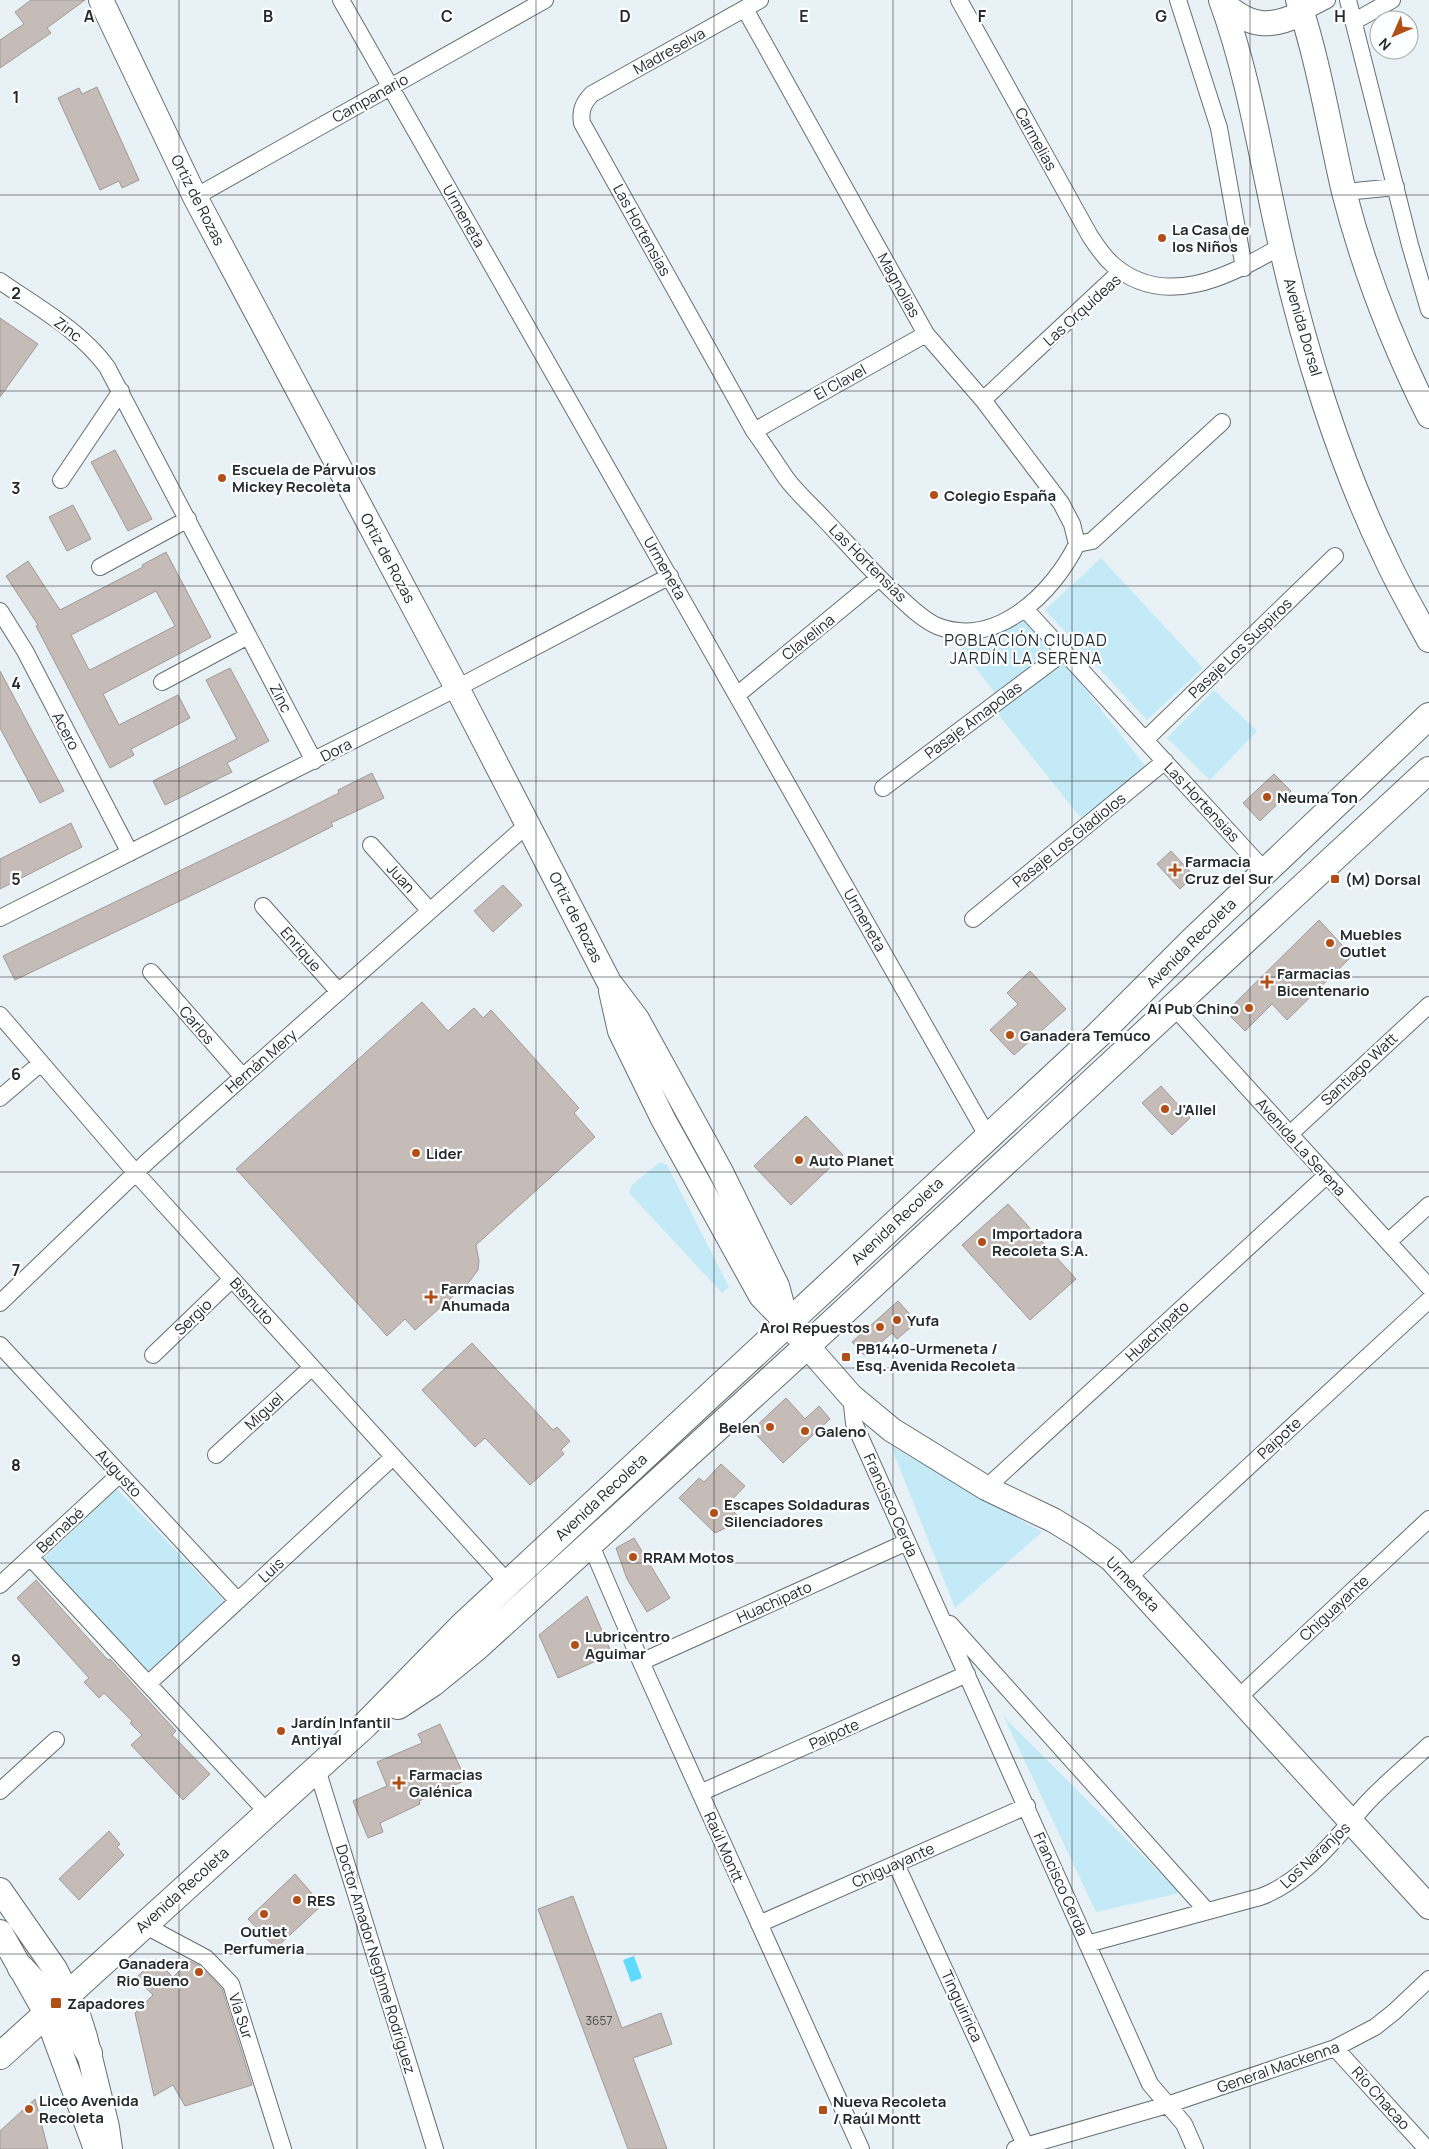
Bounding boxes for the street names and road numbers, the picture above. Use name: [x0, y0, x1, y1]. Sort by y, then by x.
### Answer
street label: Madreselva: [629, 23, 709, 79]
street label: Campanario: [328, 68, 412, 128]
street label: Carmelias: [1010, 104, 1062, 174]
street label: Ortiz de Rozas: [166, 151, 230, 249]
street label: Las Hortensias: [608, 180, 676, 280]
street label: Urmeneta: [438, 181, 490, 251]
street label: Magnolias: [873, 249, 925, 321]
street label: Las Orquídeas: [1039, 269, 1126, 351]
street label: Avenida Dorsal: [1279, 275, 1327, 379]
street label: Zinc: [50, 312, 86, 346]
street label: El Clavel: [810, 359, 870, 405]
street label: Ortiz de Rozas: [355, 509, 421, 607]
street label: Las Hortensias: [824, 519, 912, 607]
street label: Urmeneta: [639, 533, 691, 603]
street label: Pasaje Los Suspiros: [1184, 593, 1296, 703]
street label: Clavelina: [777, 609, 839, 665]
street label: Pasaje Amapolas: [920, 676, 1026, 764]
street label: Zinc: [265, 680, 297, 716]
street label: Acero: [47, 708, 85, 754]
street label: Dora: [317, 733, 355, 767]
street label: Las Hortensias: [1159, 757, 1245, 847]
street label: Pasaje Los Gladiolos: [1008, 788, 1130, 892]
street label: Juan: [382, 859, 420, 897]
street label: Ortiz de Rozas: [544, 868, 608, 966]
street label: Urmeneta: [839, 885, 891, 955]
street label: Avenida Recoleta: [1141, 893, 1241, 993]
street label: Enrique: [276, 922, 326, 976]
street label: Carlos: [174, 1001, 220, 1049]
street label: Hernán Mery: [221, 1024, 301, 1098]
street label: Santiago Watt: [1316, 1028, 1402, 1110]
street label: Avenida La Serena: [1251, 1093, 1351, 1201]
street label: Avenida Recoleta: [846, 1173, 948, 1269]
street label: Bismuto: [225, 1273, 279, 1329]
street label: Sergio: [170, 1294, 216, 1340]
street label: Huachipato: [1121, 1296, 1194, 1366]
street label: Miguel: [240, 1388, 288, 1434]
street label: Paipote: [1253, 1412, 1306, 1464]
street label: Augusto: [91, 1444, 147, 1502]
street label: Avenida Recoleta: [550, 1449, 652, 1545]
street label: Francisco Cerda: [859, 1450, 923, 1560]
street label: Bernabé: [32, 1502, 89, 1558]
street label: Urmeneta: [1101, 1552, 1165, 1616]
street label: Luis: [254, 1553, 288, 1587]
street label: Chiguayante: [1295, 1570, 1374, 1646]
street label: Huachipato: [733, 1576, 815, 1628]
street label: Paipote: [806, 1714, 863, 1754]
street label: Raúl Montt: [699, 1809, 749, 1885]
street label: Los Naranjos: [1275, 1817, 1355, 1893]
street label: Francisco Cerda: [1029, 1829, 1093, 1939]
street label: Chiguayante: [848, 1837, 938, 1893]
street label: Avenida Recoleta: [131, 1842, 233, 1938]
street label: Doctor Amador Neghme Rodríguez: [331, 1842, 421, 2076]
street label: Tinguiririca: [936, 1967, 988, 2045]
street label: Vía Sur: [224, 1990, 258, 2042]
street label: General Mackenna: [1214, 2036, 1342, 2098]
street label: Río Chacao: [1347, 2062, 1415, 2134]

